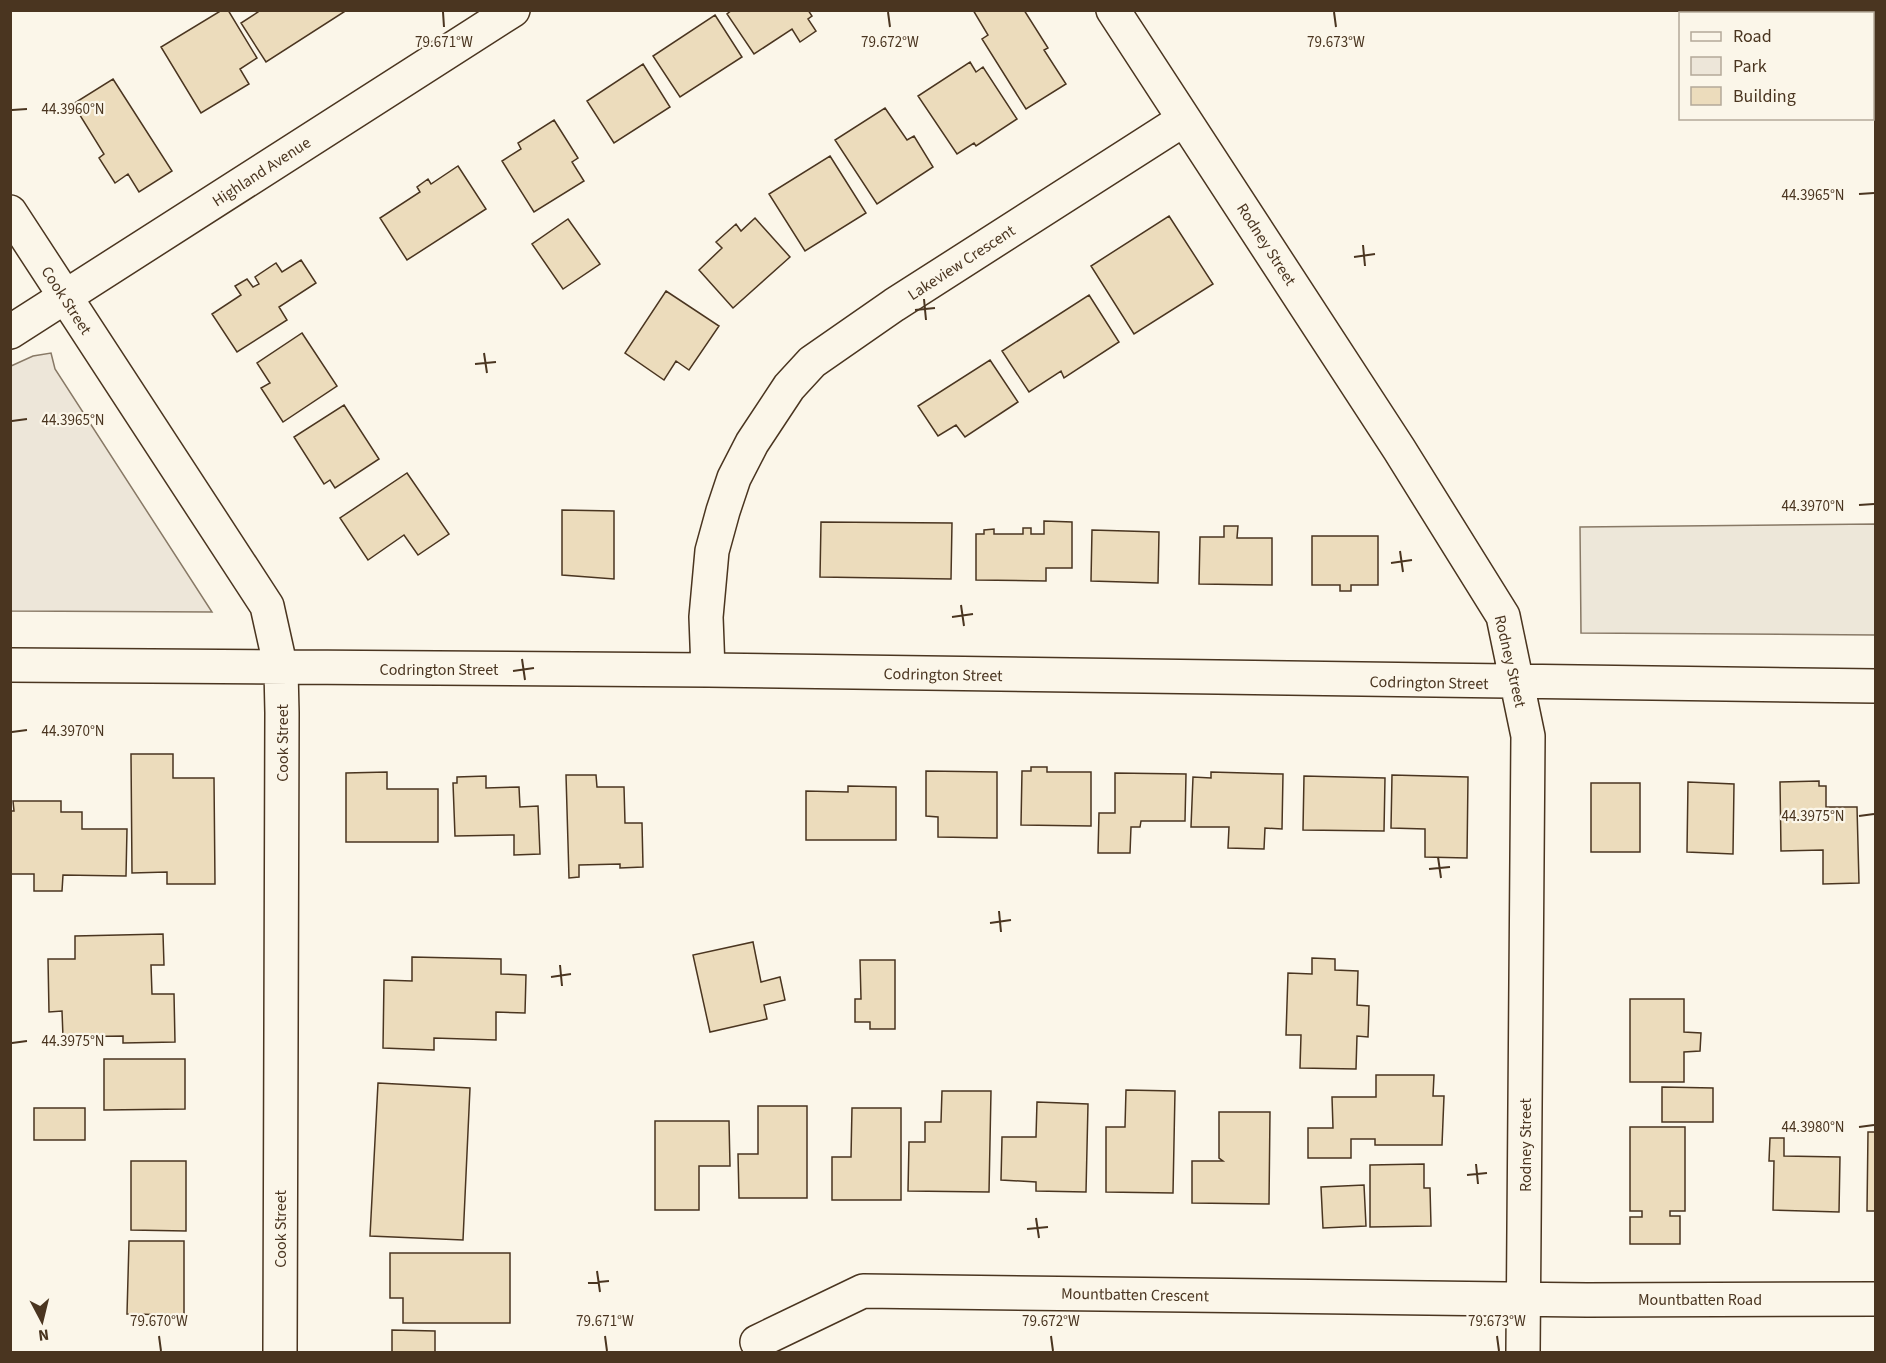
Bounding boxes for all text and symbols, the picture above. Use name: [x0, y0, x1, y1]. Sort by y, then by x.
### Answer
legend: [1679, 12, 1874, 120]
text: Road: [1733, 24, 1772, 49]
text: 79.671°W: [415, 32, 473, 53]
text: 79.672°W: [861, 32, 919, 53]
text: 79.673°W: [1307, 32, 1365, 53]
text: Park: [1733, 54, 1767, 79]
text: Building: [1733, 84, 1796, 109]
text: 44.3960°N: [41, 99, 105, 120]
street label: Highland Avenue: [208, 132, 315, 212]
text: 44.3965°N: [1781, 185, 1845, 206]
street label: Rodney Street: [1231, 199, 1301, 290]
street label: Lakeview Crescent: [904, 220, 1020, 306]
street label: Cook Street: [36, 262, 97, 340]
text: 44.3965°N: [41, 410, 105, 431]
text: 44.3970°N: [1781, 496, 1845, 517]
street label: Rodney Street: [1489, 613, 1531, 710]
street label: Codrington Street: [380, 659, 499, 681]
street label: Codrington Street: [883, 663, 1003, 687]
street label: Codrington Street: [1369, 671, 1489, 695]
street label: Cook Street: [272, 704, 294, 782]
text: 44.3970°N: [41, 721, 105, 742]
text: 44.3975°N: [1781, 806, 1845, 827]
text: 44.3975°N: [41, 1031, 105, 1052]
street label: Rodney Street: [1515, 1097, 1537, 1192]
text: 44.3980°N: [1781, 1117, 1845, 1138]
street label: Cook Street: [270, 1190, 292, 1268]
street label: Mountbatten Crescent: [1061, 1283, 1210, 1307]
street label: Mountbatten Road: [1638, 1289, 1762, 1311]
north arrow: [12, 1291, 72, 1351]
text: 79.670°W: [130, 1311, 188, 1332]
text: 79.671°W: [576, 1311, 634, 1332]
text: 79.672°W: [1022, 1311, 1080, 1332]
text: 79.673°W: [1468, 1311, 1526, 1332]
text: N: [37, 1323, 50, 1346]

